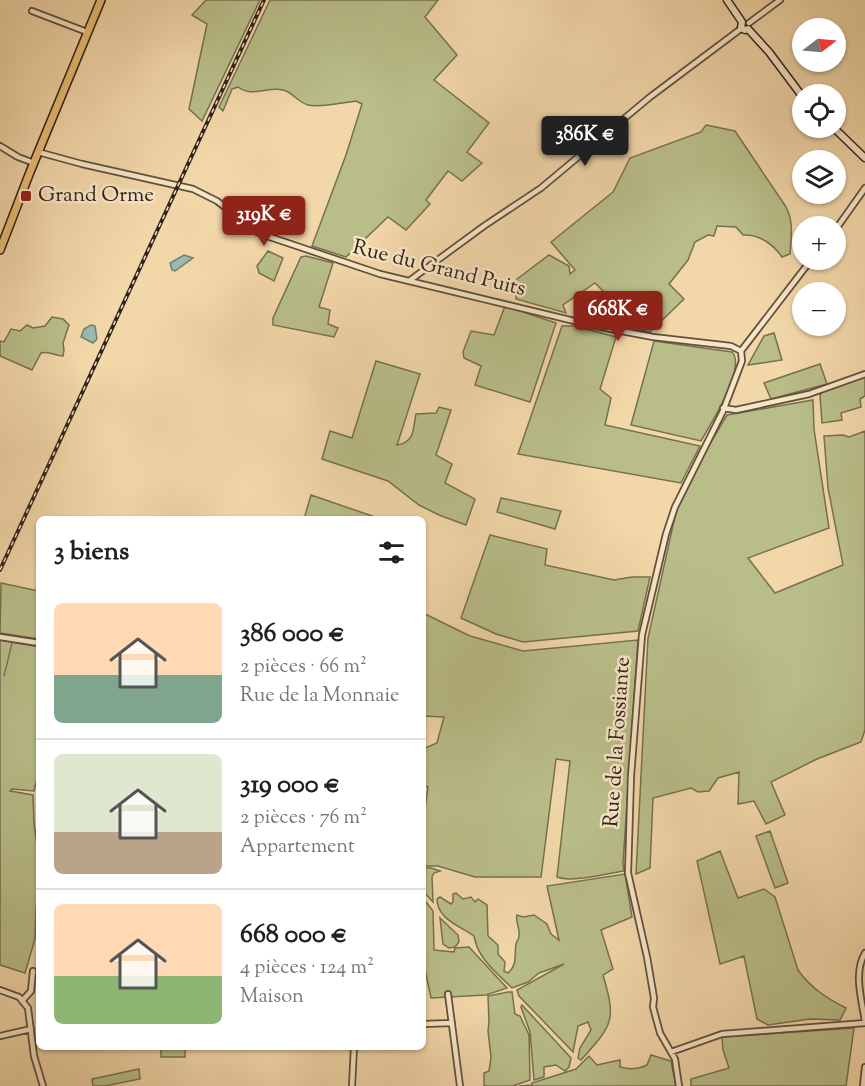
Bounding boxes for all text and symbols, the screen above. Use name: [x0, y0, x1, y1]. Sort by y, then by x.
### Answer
north arrow: [792, 18, 846, 72]
map controls: [792, 18, 846, 336]
button: locate: [792, 84, 846, 138]
pin: 386K €: [536, 116, 634, 167]
text: 386K €: [555, 121, 615, 150]
button: layers: [792, 150, 846, 204]
place label: Grand Orme: [38, 181, 154, 211]
marker: Grand Orme: [19, 189, 33, 203]
pin: 319K €: [215, 196, 313, 247]
text: 319K €: [236, 201, 292, 230]
button: +: [792, 216, 846, 270]
street label: Rue du Grand Puits: [349, 233, 529, 305]
button: −: [792, 282, 846, 336]
pin: 668K €: [569, 291, 667, 342]
text: 668K €: [588, 296, 648, 325]
text: 3 biens: [54, 534, 129, 571]
icon: filters: [375, 536, 408, 569]
text: 386 000 €: [240, 616, 345, 653]
icon: home: [102, 627, 174, 699]
text: 2 pièces · 66 m²: [240, 653, 367, 682]
street label: Rue de la Fossiante: [597, 656, 639, 828]
text: Rue de la Monnaie: [240, 682, 399, 711]
text: 319 000 €: [240, 767, 340, 804]
icon: home: [102, 778, 174, 850]
text: 2 pièces · 76 m²: [240, 804, 367, 833]
text: Appartement: [240, 833, 355, 862]
text: 668 000 €: [240, 917, 347, 954]
icon: home: [102, 928, 174, 1000]
text: 4 pièces · 124 m²: [240, 954, 374, 983]
text: Maison: [240, 983, 304, 1012]

